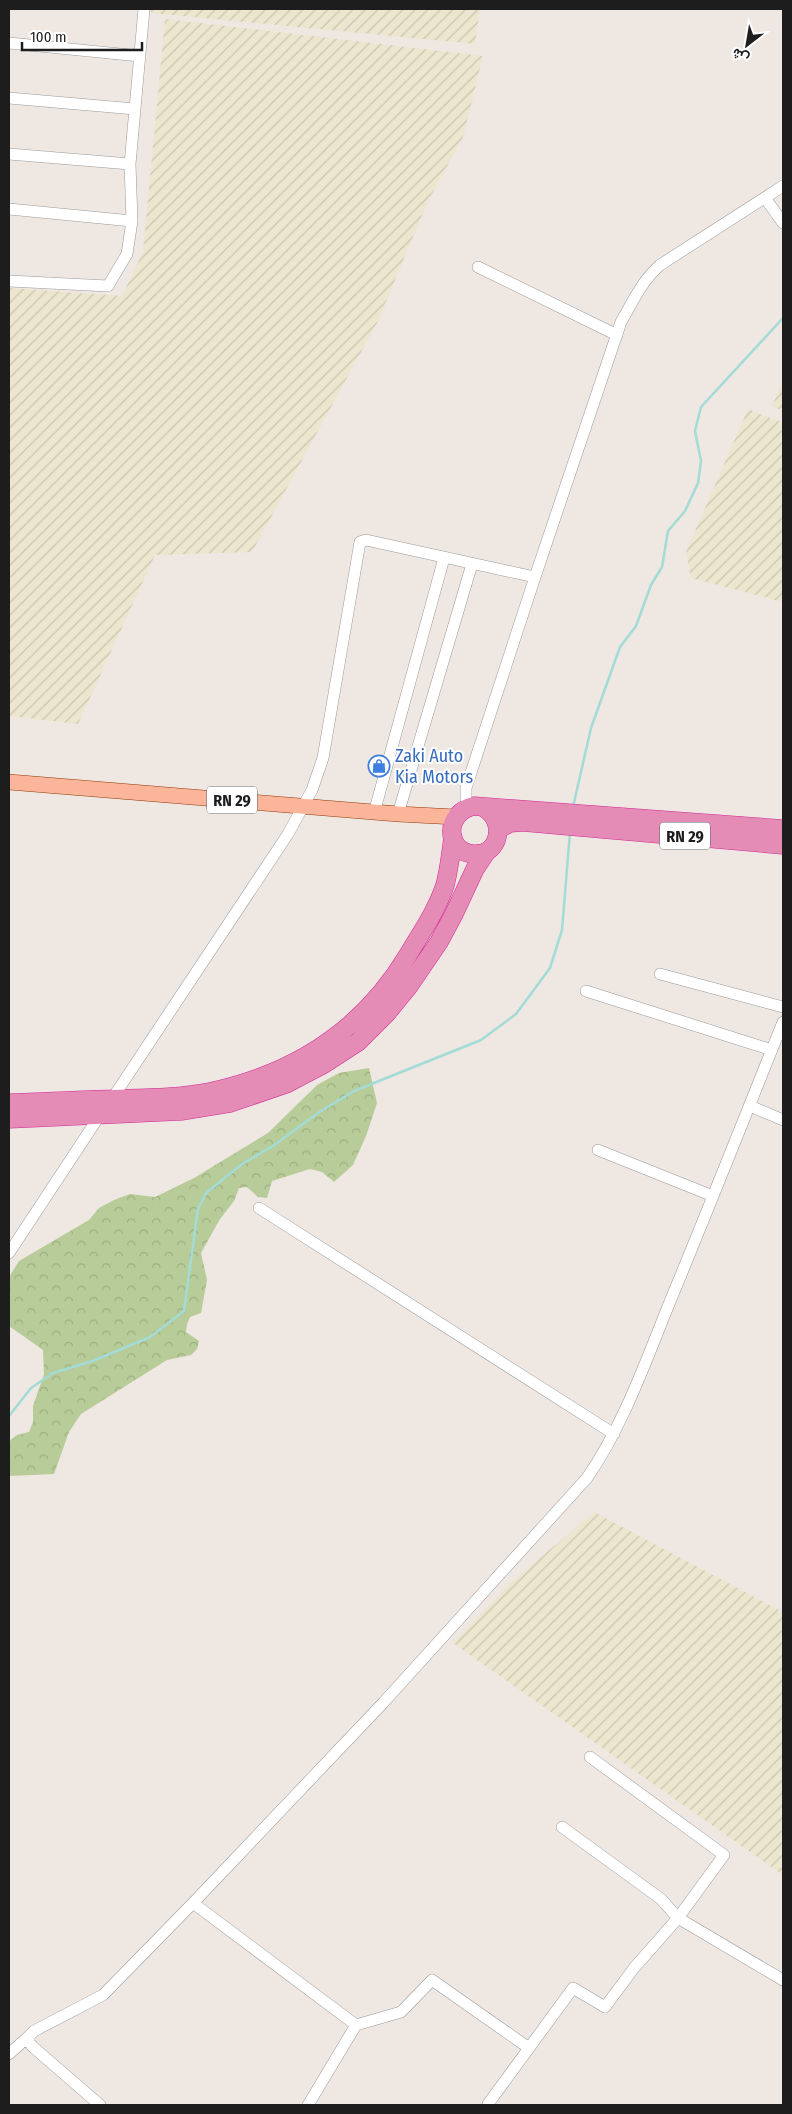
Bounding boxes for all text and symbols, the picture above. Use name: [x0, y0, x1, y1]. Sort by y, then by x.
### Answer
scale bar: [22, 20, 142, 52]
north arrow: [722, 20, 772, 70]
text: 100 m: [30, 28, 67, 46]
text: ش: [729, 44, 752, 67]
place label: Zaki Auto Kia Motors: [395, 745, 473, 788]
shop icon: Zaki Auto Kia Motors: [367, 754, 391, 778]
road number: RN 29: [207, 786, 257, 814]
road number: RN 29: [660, 822, 710, 849]

